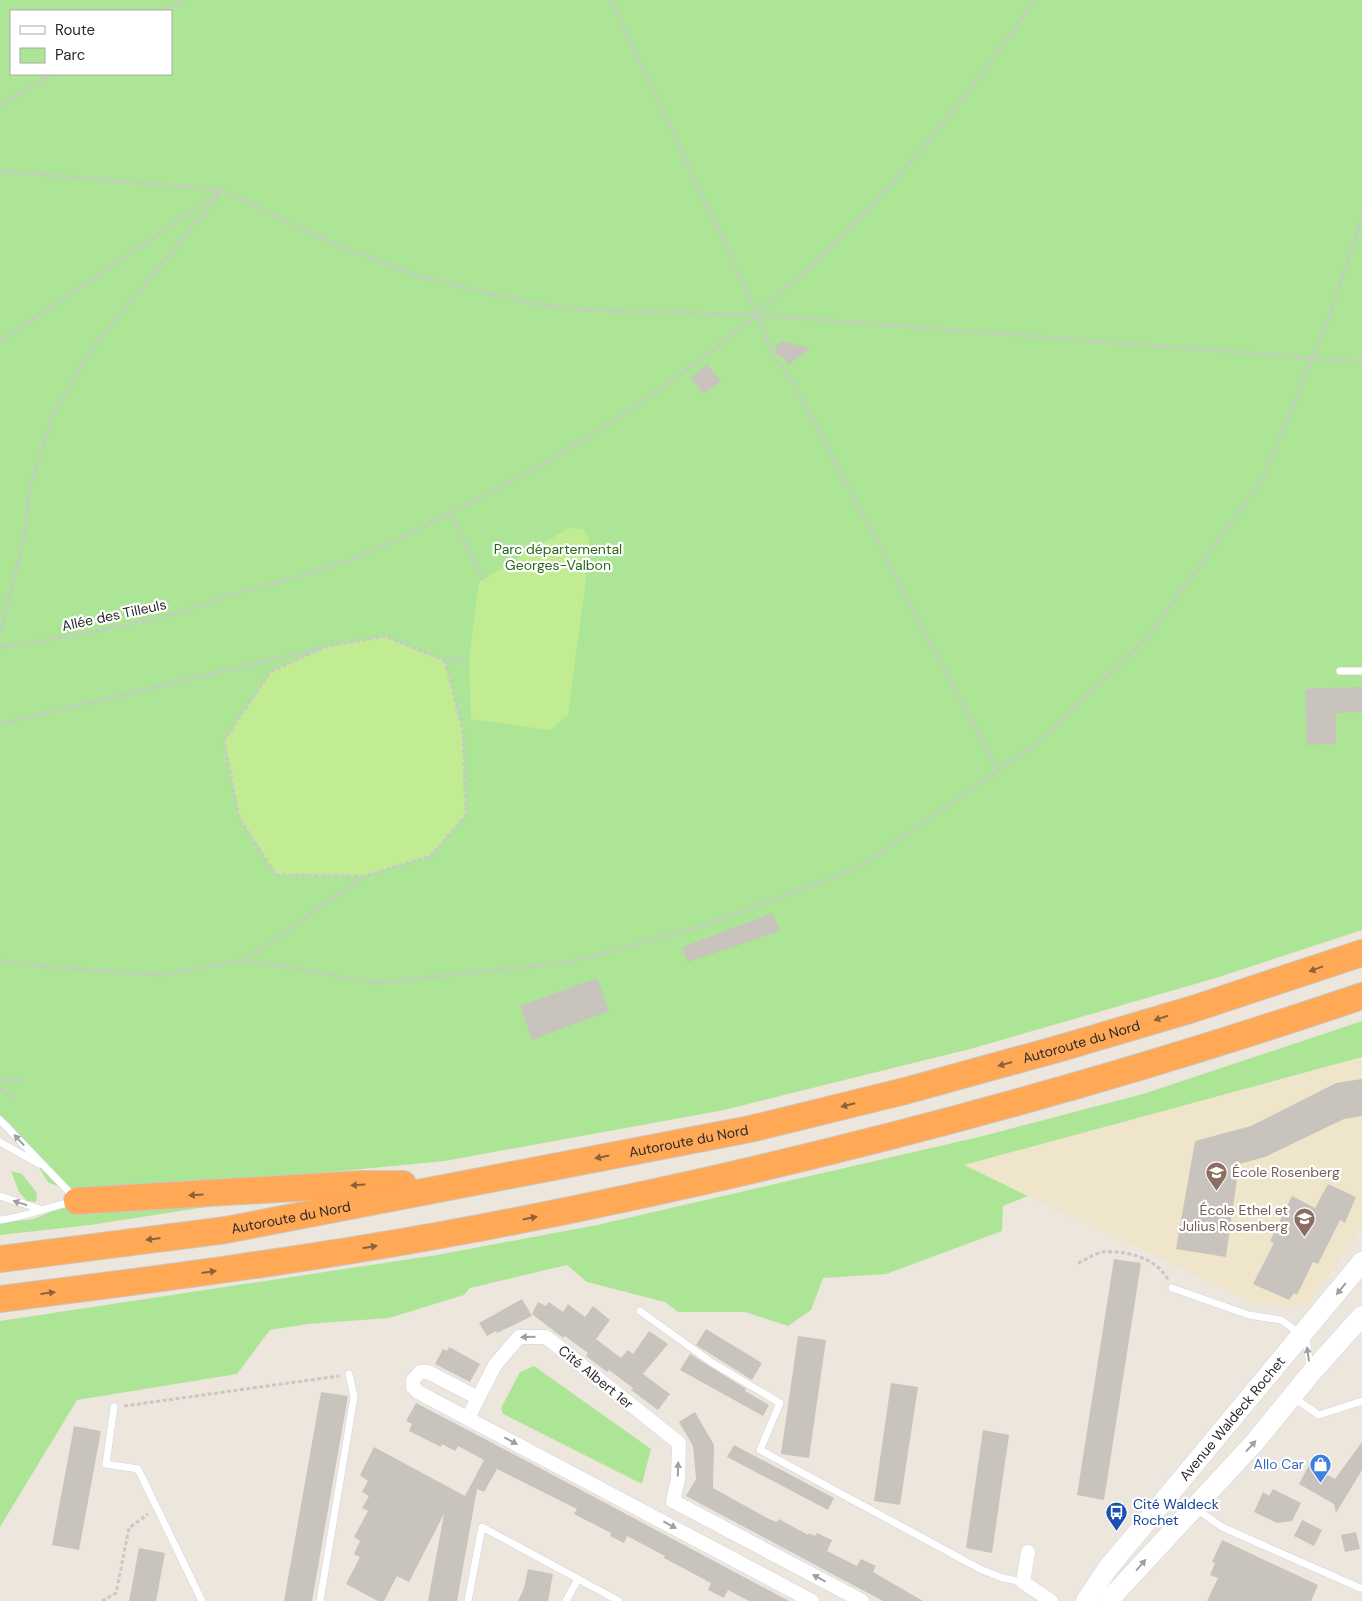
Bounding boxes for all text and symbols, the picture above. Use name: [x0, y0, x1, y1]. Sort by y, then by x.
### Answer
legend: [10, 10, 172, 75]
text: Route: [55, 20, 95, 40]
text: Parc: [55, 45, 85, 65]
park label: Parc départemental Georges-Valbon: [494, 540, 622, 574]
street label: Allée des Tilleuls: [60, 595, 168, 635]
one-way arrow: [1308, 965, 1323, 973]
one-way arrow: [1154, 1015, 1169, 1023]
street label: Autoroute du Nord: [1020, 1016, 1142, 1067]
one-way arrow: [998, 1061, 1013, 1069]
one-way arrow: [841, 1101, 856, 1109]
street label: Autoroute du Nord: [627, 1121, 750, 1161]
one-way arrow: [13, 1135, 25, 1147]
one-way arrow: [594, 1153, 610, 1161]
school or university icon: École Rosenberg: [1204, 1160, 1228, 1191]
place label: École Rosenberg: [1232, 1163, 1340, 1181]
one-way arrow: [350, 1181, 366, 1189]
one-way arrow: [187, 1191, 203, 1199]
street label: Autoroute du Nord: [230, 1197, 352, 1238]
one-way arrow: [13, 1198, 28, 1206]
place label: École Ethel et Julius Rosenberg: [1179, 1201, 1288, 1235]
school or university icon: École Ethel et Julius Rosenberg: [1292, 1206, 1316, 1237]
one-way arrow: [522, 1214, 538, 1222]
one-way arrow: [144, 1235, 160, 1243]
one-way arrow: [362, 1242, 378, 1250]
one-way arrow: [202, 1267, 218, 1275]
one-way arrow: [1335, 1282, 1346, 1295]
one-way arrow: [41, 1289, 57, 1297]
one-way arrow: [519, 1333, 535, 1341]
street label: Cité Albert 1er: [555, 1341, 637, 1413]
one-way arrow: [1304, 1346, 1312, 1362]
street label: Avenue Waldeck Rochet: [1175, 1353, 1289, 1484]
one-way arrow: [504, 1437, 518, 1445]
one-way arrow: [1245, 1441, 1257, 1453]
shop icon: Allo Car: [1308, 1452, 1332, 1483]
place label: Allo Car: [1254, 1455, 1304, 1473]
one-way arrow: [675, 1461, 683, 1477]
place label: Cité Waldeck Rochet: [1133, 1495, 1219, 1529]
bus stop icon: Cité Waldeck Rochet: [1105, 1500, 1129, 1531]
one-way arrow: [663, 1521, 677, 1529]
one-way arrow: [1135, 1560, 1147, 1572]
one-way arrow: [812, 1574, 826, 1582]

